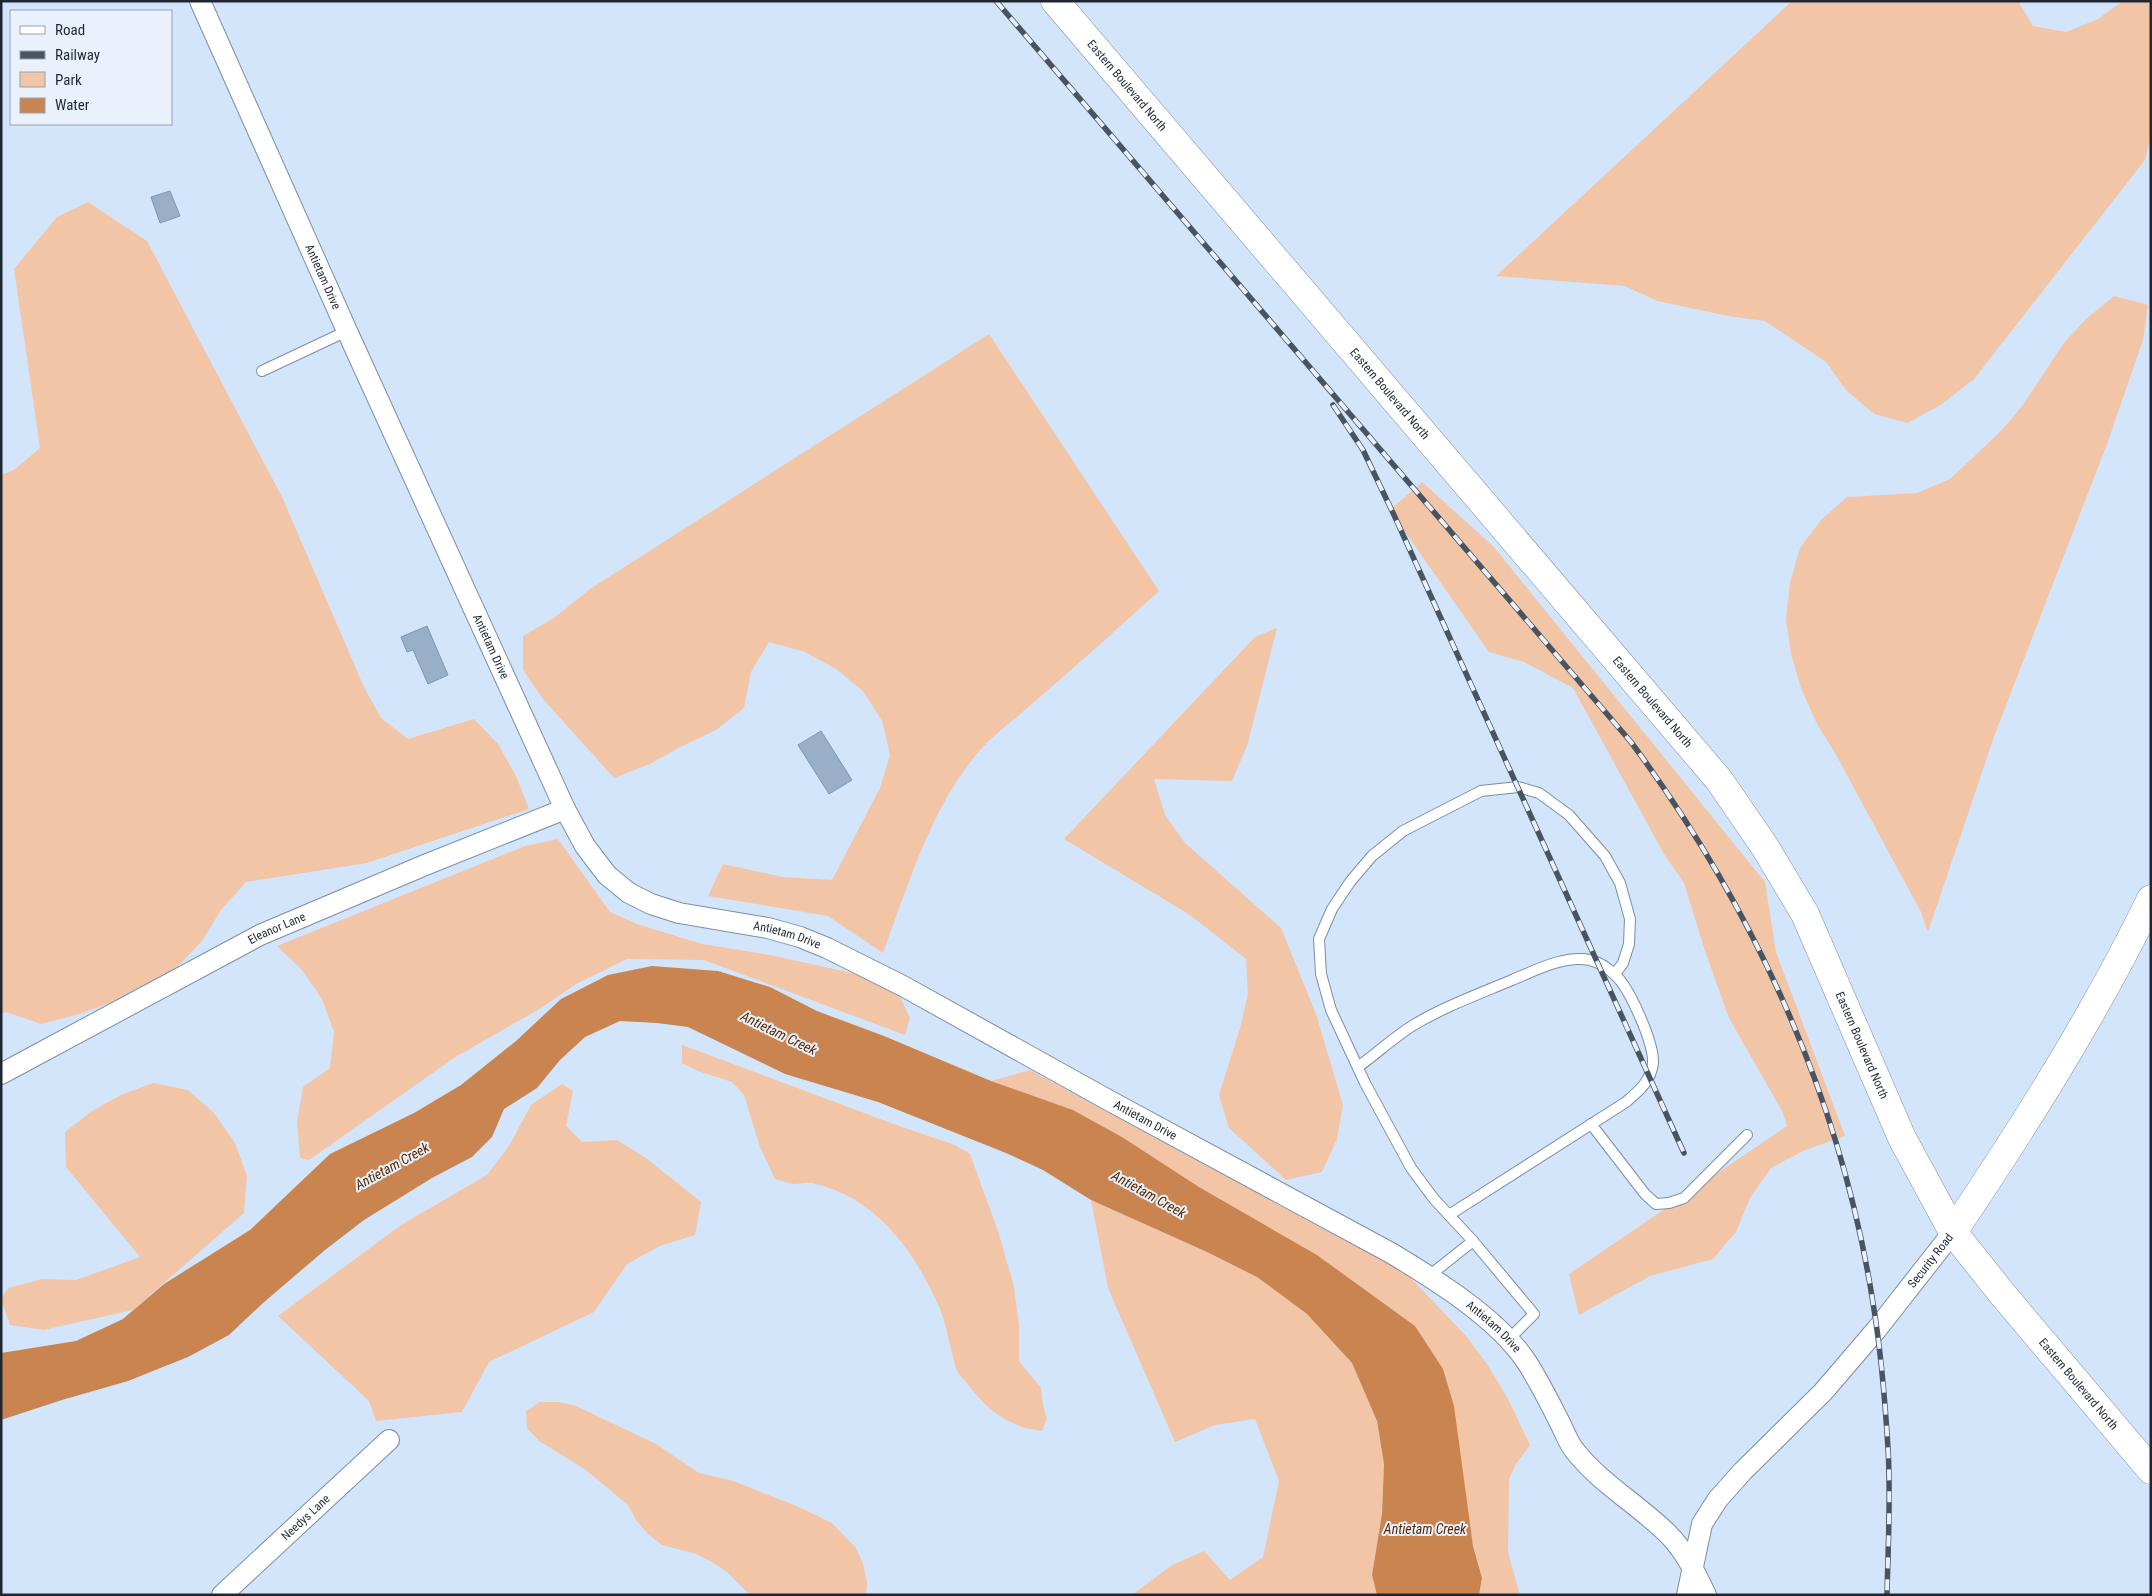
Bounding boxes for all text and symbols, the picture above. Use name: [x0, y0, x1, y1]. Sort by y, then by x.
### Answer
legend: [10, 10, 172, 125]
text: Road: [55, 21, 85, 39]
street label: Eastern Boulevard North: [1084, 37, 1170, 134]
text: Railway: [55, 46, 100, 64]
text: Park: [55, 71, 82, 89]
text: Water: [55, 96, 90, 114]
street label: Antietam Drive: [302, 242, 344, 312]
street label: Eastern Boulevard North: [1347, 345, 1433, 442]
street label: Antietam Drive: [470, 612, 512, 681]
street label: Eastern Boulevard North: [1610, 654, 1695, 750]
street label: Eleanor Lane: [246, 909, 308, 947]
street label: Antietam Drive: [752, 919, 823, 952]
street label: Eastern Boulevard North: [1833, 990, 1891, 1101]
water label: Antietam Creek: [738, 1007, 820, 1059]
street label: Antietam Drive: [1111, 1097, 1180, 1143]
water label: Antietam Creek: [351, 1139, 433, 1193]
water label: Antietam Creek: [1108, 1167, 1190, 1221]
street label: Security Road: [1905, 1231, 1956, 1291]
street label: Antietam Drive: [1463, 1298, 1524, 1356]
street label: Eastern Boulevard North: [2036, 1336, 2121, 1433]
street label: Needys Lane: [279, 1491, 333, 1543]
water label: Antietam Creek: [1383, 1521, 1467, 1537]

